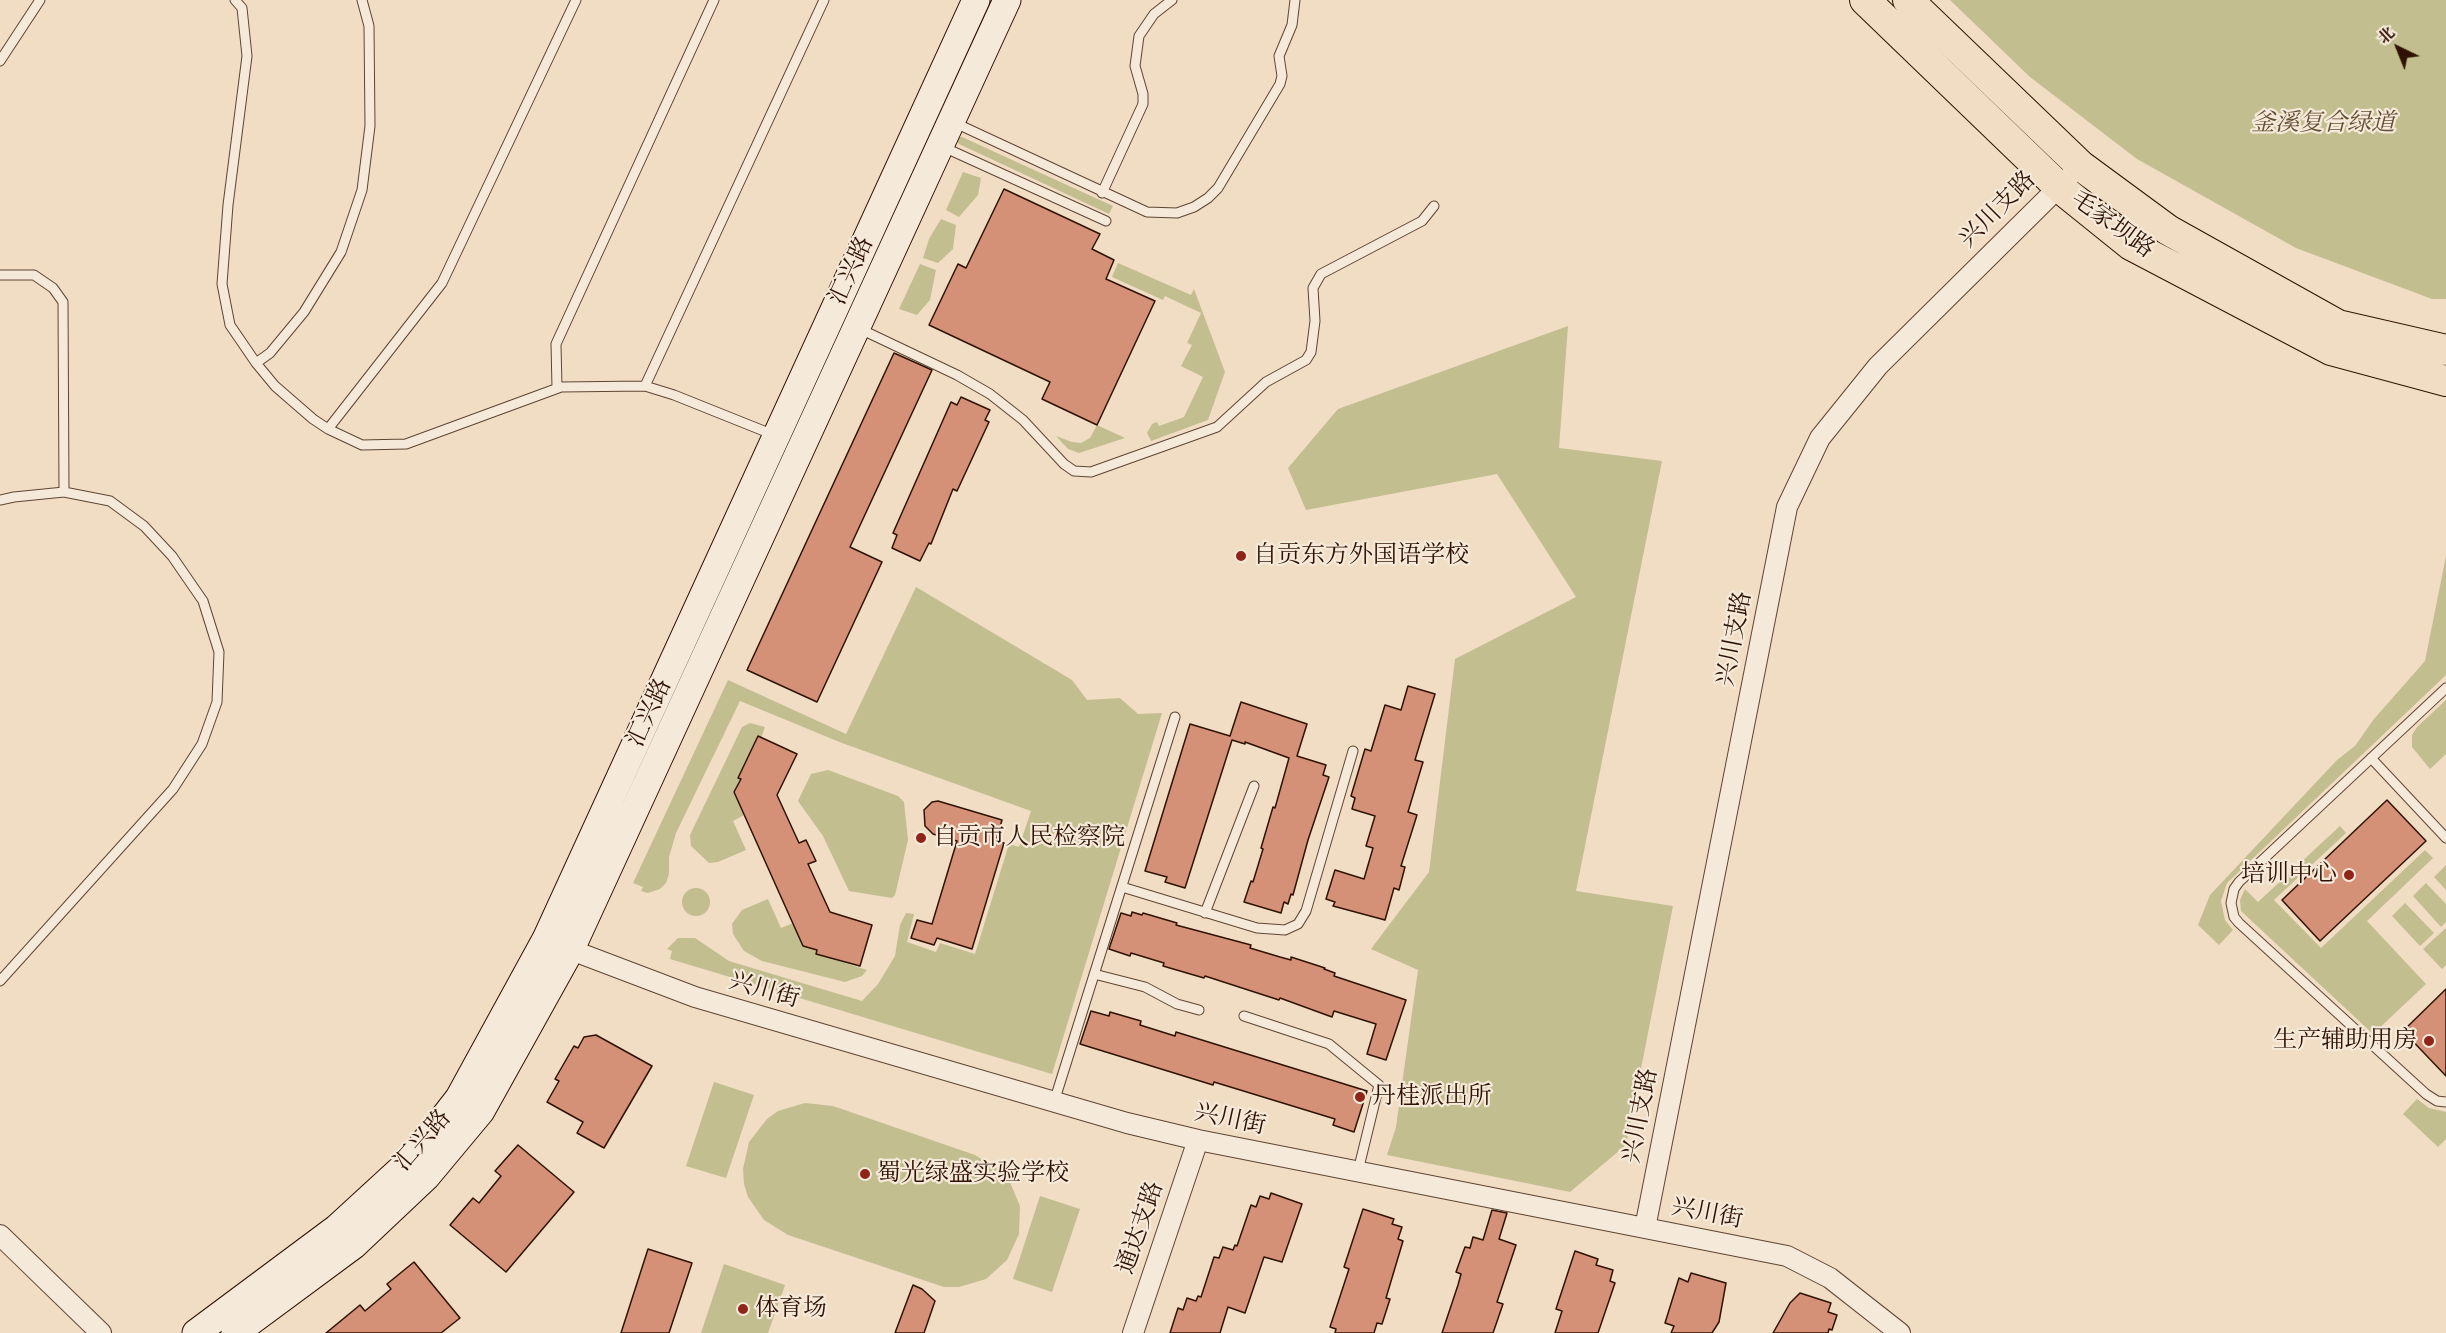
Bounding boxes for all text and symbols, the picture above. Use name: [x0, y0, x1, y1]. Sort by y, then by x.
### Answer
north arrow: [2368, 18, 2428, 78]
text: 北: [2372, 21, 2400, 49]
park label: 釜溪复合绿道: [2251, 110, 2395, 138]
street label: 兴川支路: [1954, 166, 2042, 254]
street label: 毛家坝路: [2065, 185, 2159, 265]
street label: 汇兴路: [824, 232, 880, 310]
place label: 自贡东方外国语学校: [1253, 542, 1469, 570]
marker: 自贡东方外国语学校: [1234, 549, 1248, 563]
street label: 兴川支路: [1712, 589, 1758, 689]
street label: 汇兴路: [622, 674, 678, 752]
place label: 自贡市人民检察院: [933, 824, 1125, 852]
marker: 自贡市人民检察院: [914, 831, 928, 845]
place label: 培训中心: [2241, 861, 2337, 889]
marker: 培训中心: [2342, 868, 2356, 882]
street label: 兴川街: [725, 967, 803, 1015]
place label: 生产辅助用房: [2273, 1027, 2417, 1055]
marker: 生产辅助用房: [2422, 1034, 2436, 1048]
street label: 兴川支路: [1618, 1066, 1664, 1166]
place label: 丹桂派出所: [1372, 1083, 1492, 1111]
marker: 丹桂派出所: [1353, 1090, 1367, 1104]
street label: 兴川街: [1192, 1098, 1268, 1142]
street label: 汇兴路: [389, 1104, 457, 1178]
place label: 蜀光绿盛实验学校: [877, 1160, 1069, 1188]
marker: 蜀光绿盛实验学校: [858, 1167, 872, 1181]
street label: 通达支路: [1112, 1178, 1170, 1278]
street label: 兴川街: [1669, 1193, 1745, 1235]
place label: 体育场: [755, 1295, 827, 1323]
marker: 体育场: [736, 1302, 750, 1316]

